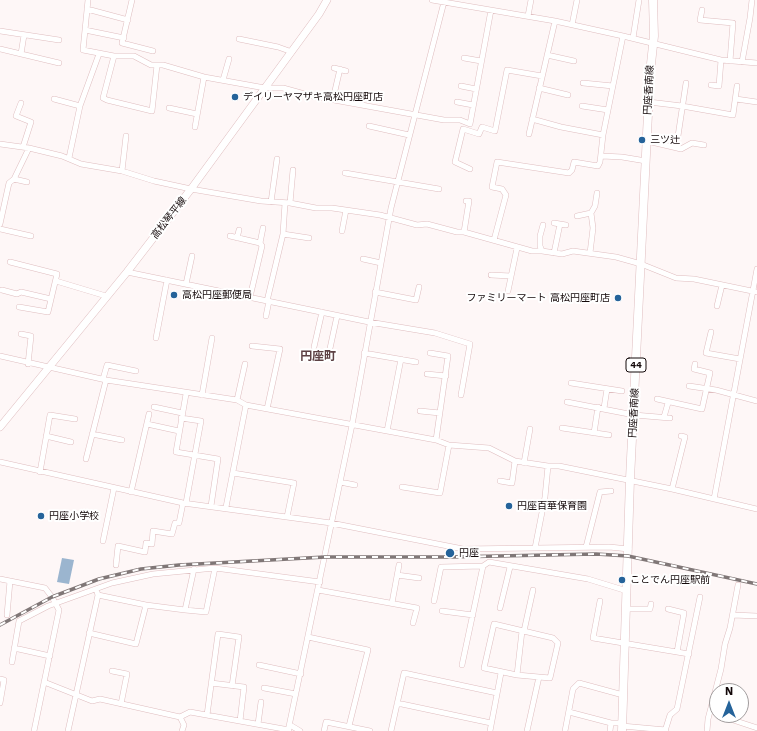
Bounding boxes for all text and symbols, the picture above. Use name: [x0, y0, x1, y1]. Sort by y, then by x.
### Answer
street label: 円座香南線: [642, 65, 656, 115]
place label: デイリーヤマザキ高松円座町店: [243, 91, 383, 103]
marker: デイリーヤマザキ高松円座町店: [230, 92, 240, 102]
place label: 三ツ辻: [650, 134, 680, 146]
marker: 三ツ辻: [637, 135, 647, 145]
street label: 高松琴平線: [149, 195, 189, 241]
place label: 高松円座郵便局: [182, 289, 252, 301]
marker: 高松円座郵便局: [169, 290, 179, 300]
place label: ファミリーマート 高松円座町店: [467, 292, 610, 304]
marker: ファミリーマート 高松円座町店: [613, 293, 623, 303]
district label: 円座町: [300, 349, 336, 363]
road number: 44: [626, 358, 646, 372]
street label: 円座香南線: [627, 388, 641, 438]
place label: 円座百華保育園: [517, 500, 587, 512]
marker: 円座百華保育園: [504, 501, 514, 511]
place label: 円座小学校: [49, 510, 99, 522]
marker: 円座小学校: [36, 511, 46, 521]
marker: 円座: [444, 547, 456, 559]
place label: 円座: [459, 547, 479, 559]
place label: ことでん円座駅前: [630, 574, 710, 586]
marker: ことでん円座駅前: [617, 575, 627, 585]
north arrow: [709, 683, 749, 723]
text: N: [725, 685, 733, 698]

